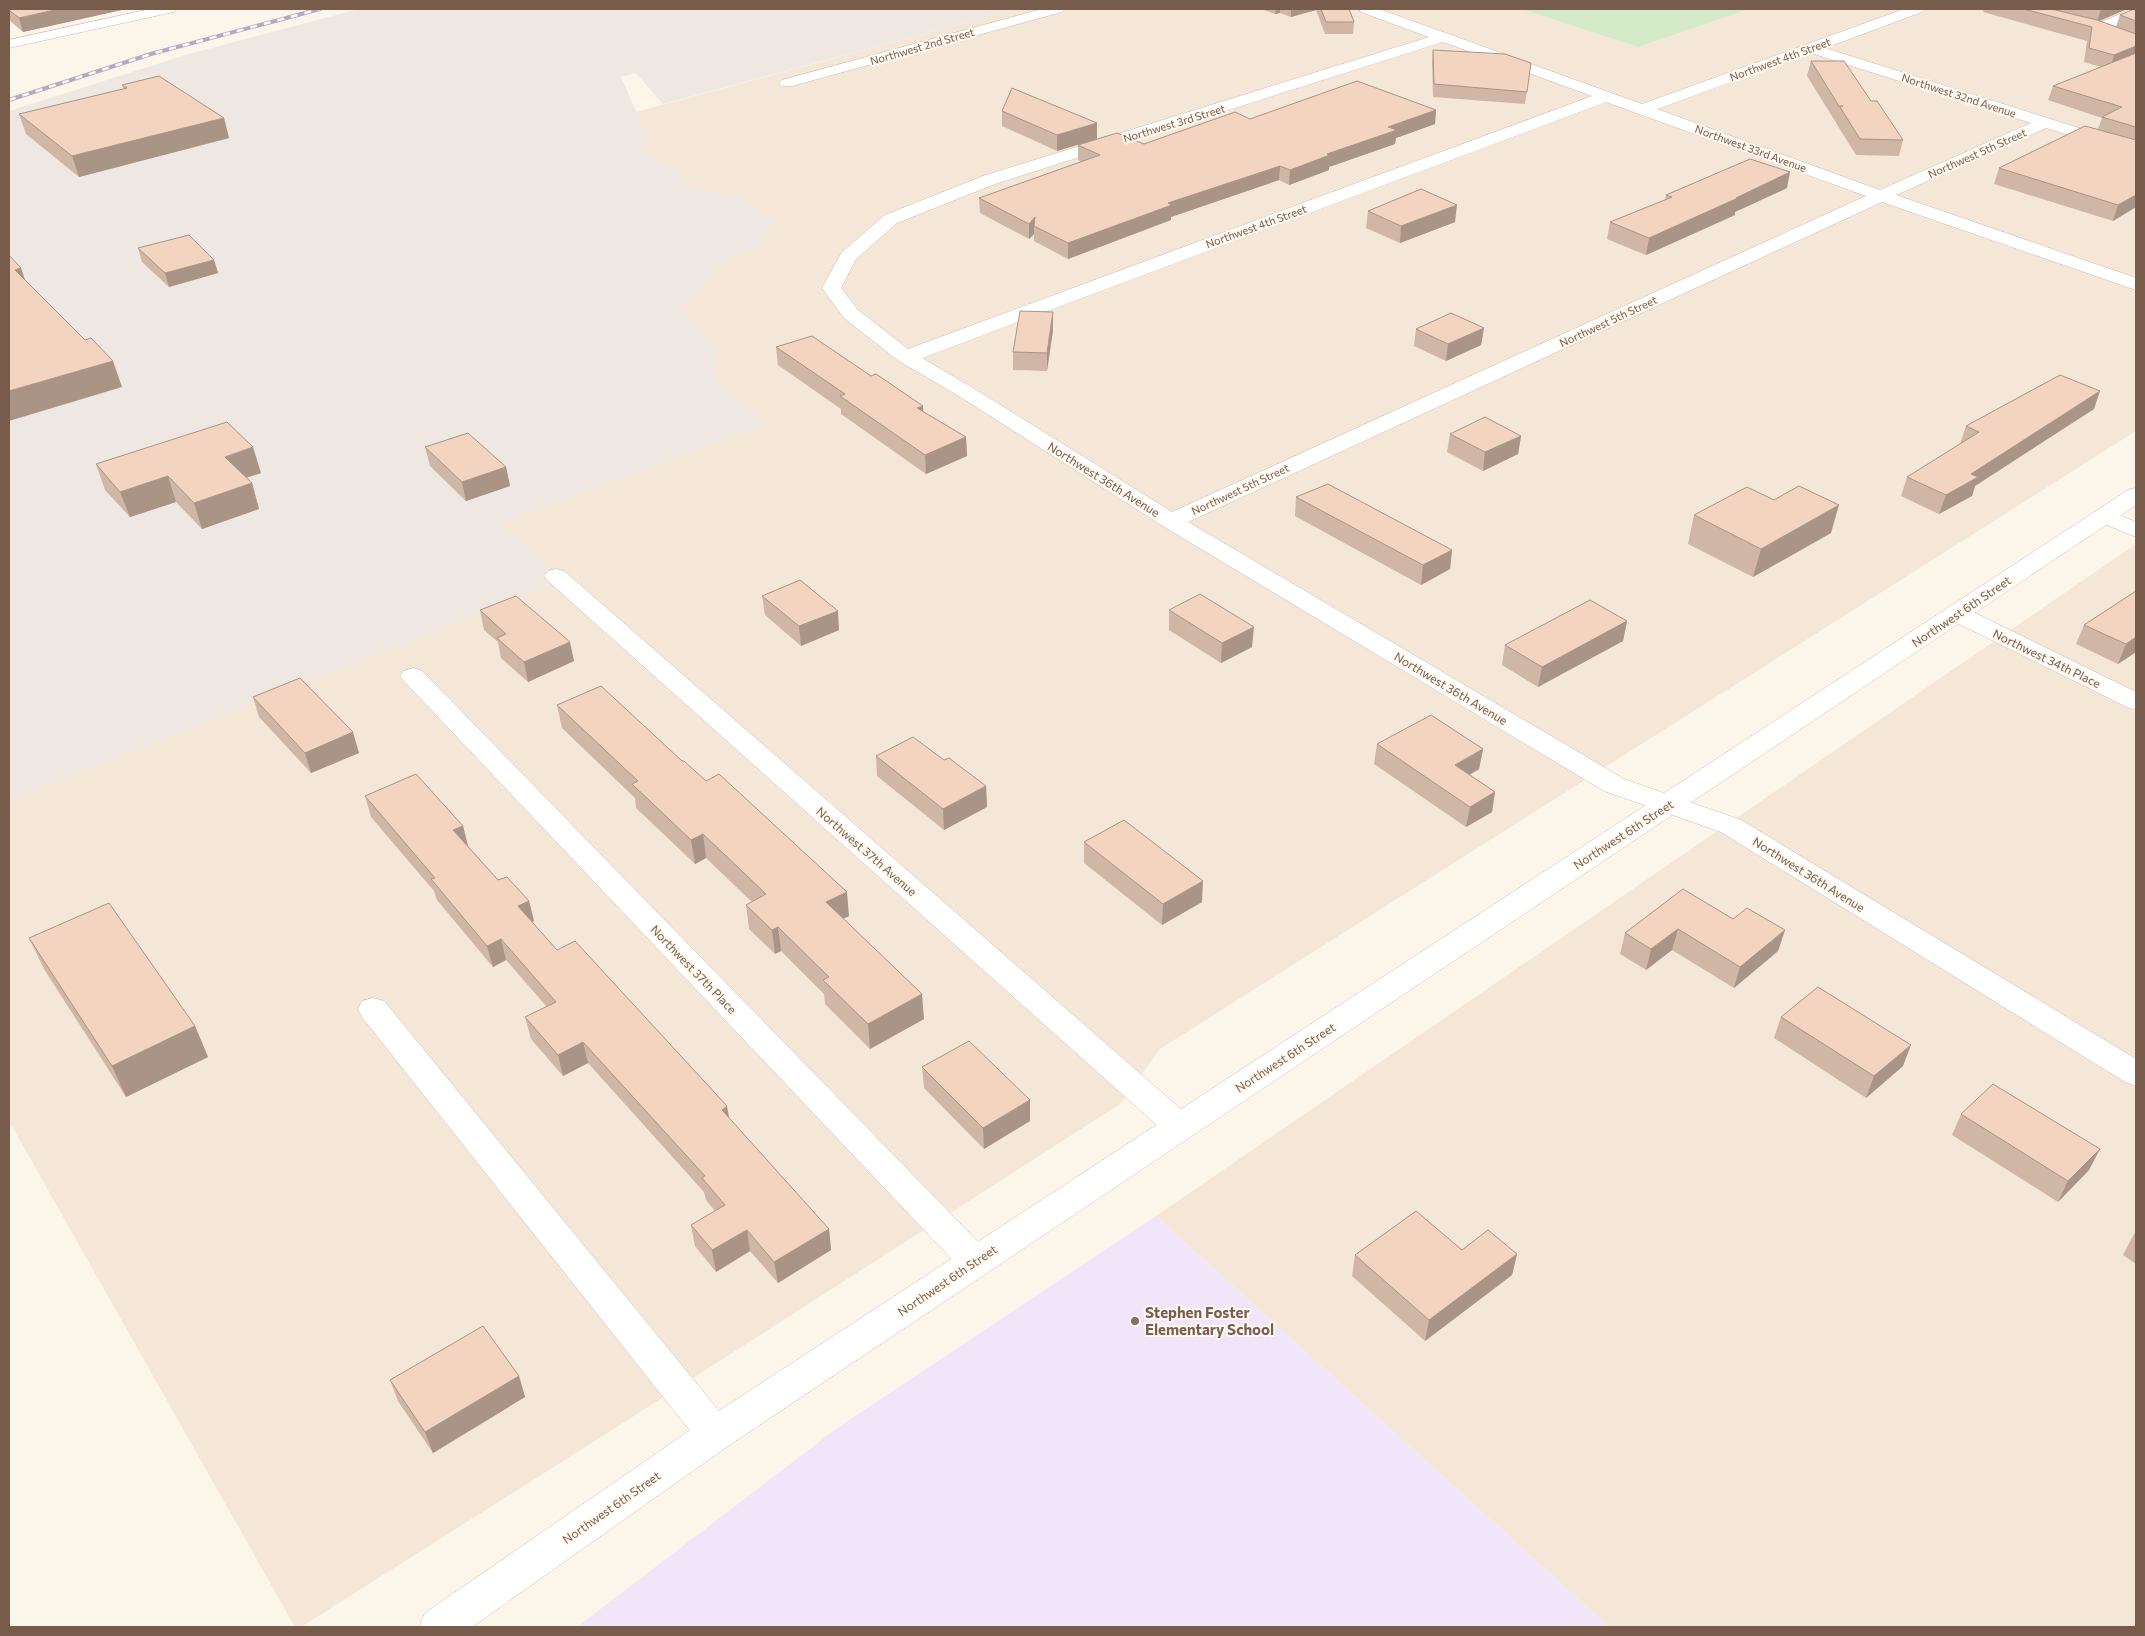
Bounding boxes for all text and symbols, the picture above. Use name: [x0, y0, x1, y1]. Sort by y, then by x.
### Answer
street label: Northwest 2nd Street: [868, 25, 976, 67]
street label: Northwest 4th Street: [1728, 35, 1833, 83]
street label: Northwest 32nd Avenue: [1900, 70, 2018, 120]
street label: Northwest 3rd Street: [1121, 101, 1227, 145]
street label: Northwest 33rd Avenue: [1693, 122, 1809, 174]
street label: Northwest 5th Street: [1926, 125, 2029, 181]
street label: Northwest 4th Street: [1204, 202, 1309, 250]
street label: Northwest 5th Street: [1557, 292, 1659, 349]
street label: Northwest 36th Avenue: [1045, 439, 1163, 519]
street label: Northwest 5th Street: [1189, 460, 1291, 517]
street label: Northwest 6th Street: [1909, 573, 2013, 649]
street label: Northwest 34th Place: [1991, 626, 2103, 690]
street label: Northwest 36th Avenue: [1392, 649, 1510, 727]
street label: Northwest 6th Street: [1570, 796, 1676, 872]
street label: Northwest 37th Avenue: [814, 804, 920, 898]
street label: Northwest 36th Avenue: [1750, 834, 1868, 914]
street label: Northwest 37th Place: [648, 922, 740, 1016]
street label: Northwest 6th Street: [1232, 1019, 1338, 1095]
street label: Northwest 6th Street: [895, 1242, 999, 1318]
place label: Stephen Foster Elementary School: [1145, 1303, 1274, 1338]
marker: Stephen Foster Elementary School: [1129, 1315, 1141, 1327]
street label: Northwest 6th Street: [559, 1468, 663, 1546]

